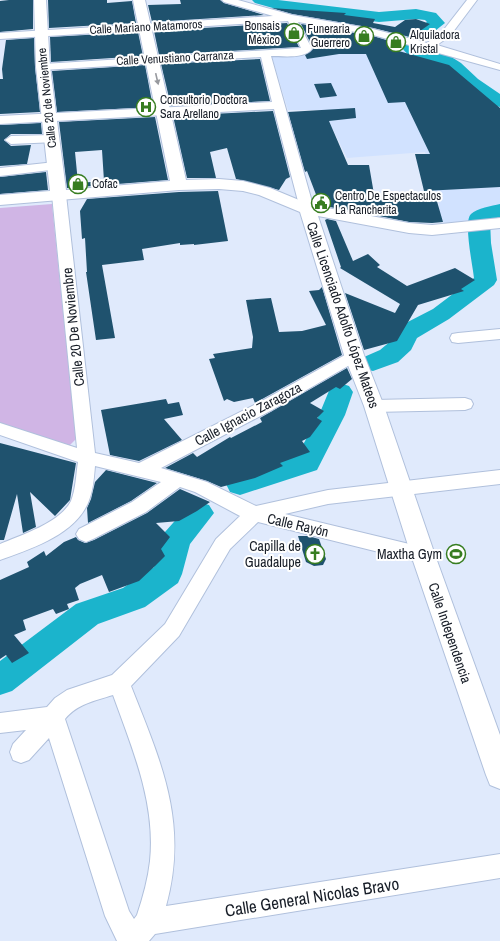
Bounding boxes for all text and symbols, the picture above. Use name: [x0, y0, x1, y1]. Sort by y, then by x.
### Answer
street label: Calle Mariano Matamoros: [89, 16, 203, 38]
place label: Bonsais México: [244, 18, 280, 48]
place label: Funeraria Guerrero: [307, 21, 351, 51]
shop icon: Bonsais México: [283, 22, 305, 44]
shop icon: Funeraria Guerrero: [353, 25, 375, 47]
place label: Alquiladora Kristal: [409, 27, 460, 57]
shop icon: Alquiladora Kristal: [385, 31, 407, 53]
street label: Calle 20 de Noviembre: [34, 47, 60, 149]
street label: Calle Venustiano Carranza: [116, 47, 235, 69]
one-way arrow: [154, 73, 160, 85]
place label: Consultorio Doctora Sara Arellano: [160, 92, 248, 122]
hospital icon: Consultorio Doctora Sara Arellano: [135, 96, 157, 118]
shop icon: Cofac: [67, 173, 89, 195]
place label: Cofac: [92, 176, 118, 192]
place label: Centro De Espectaculos La Rancherita: [335, 188, 441, 218]
public building icon: Centro De Espectaculos La Rancherita: [310, 192, 332, 214]
street label: Calle Licenciado Adolfo López Mateos: [303, 219, 383, 411]
street label: Calle 20 De Noviembre: [58, 267, 88, 387]
street label: Calle Ignacio Zaragoza: [191, 378, 305, 450]
street label: Calle Rayón: [266, 509, 330, 541]
place label: Capilla de Guadalupe: [245, 537, 301, 571]
church icon: Capilla de Guadalupe: [304, 543, 326, 565]
sports icon: Maxtha Gym: [445, 543, 467, 565]
place label: Maxtha Gym: [377, 545, 442, 563]
street label: Calle Independencia: [424, 580, 476, 686]
street label: Calle General Nicolas Bravo: [223, 871, 401, 922]

